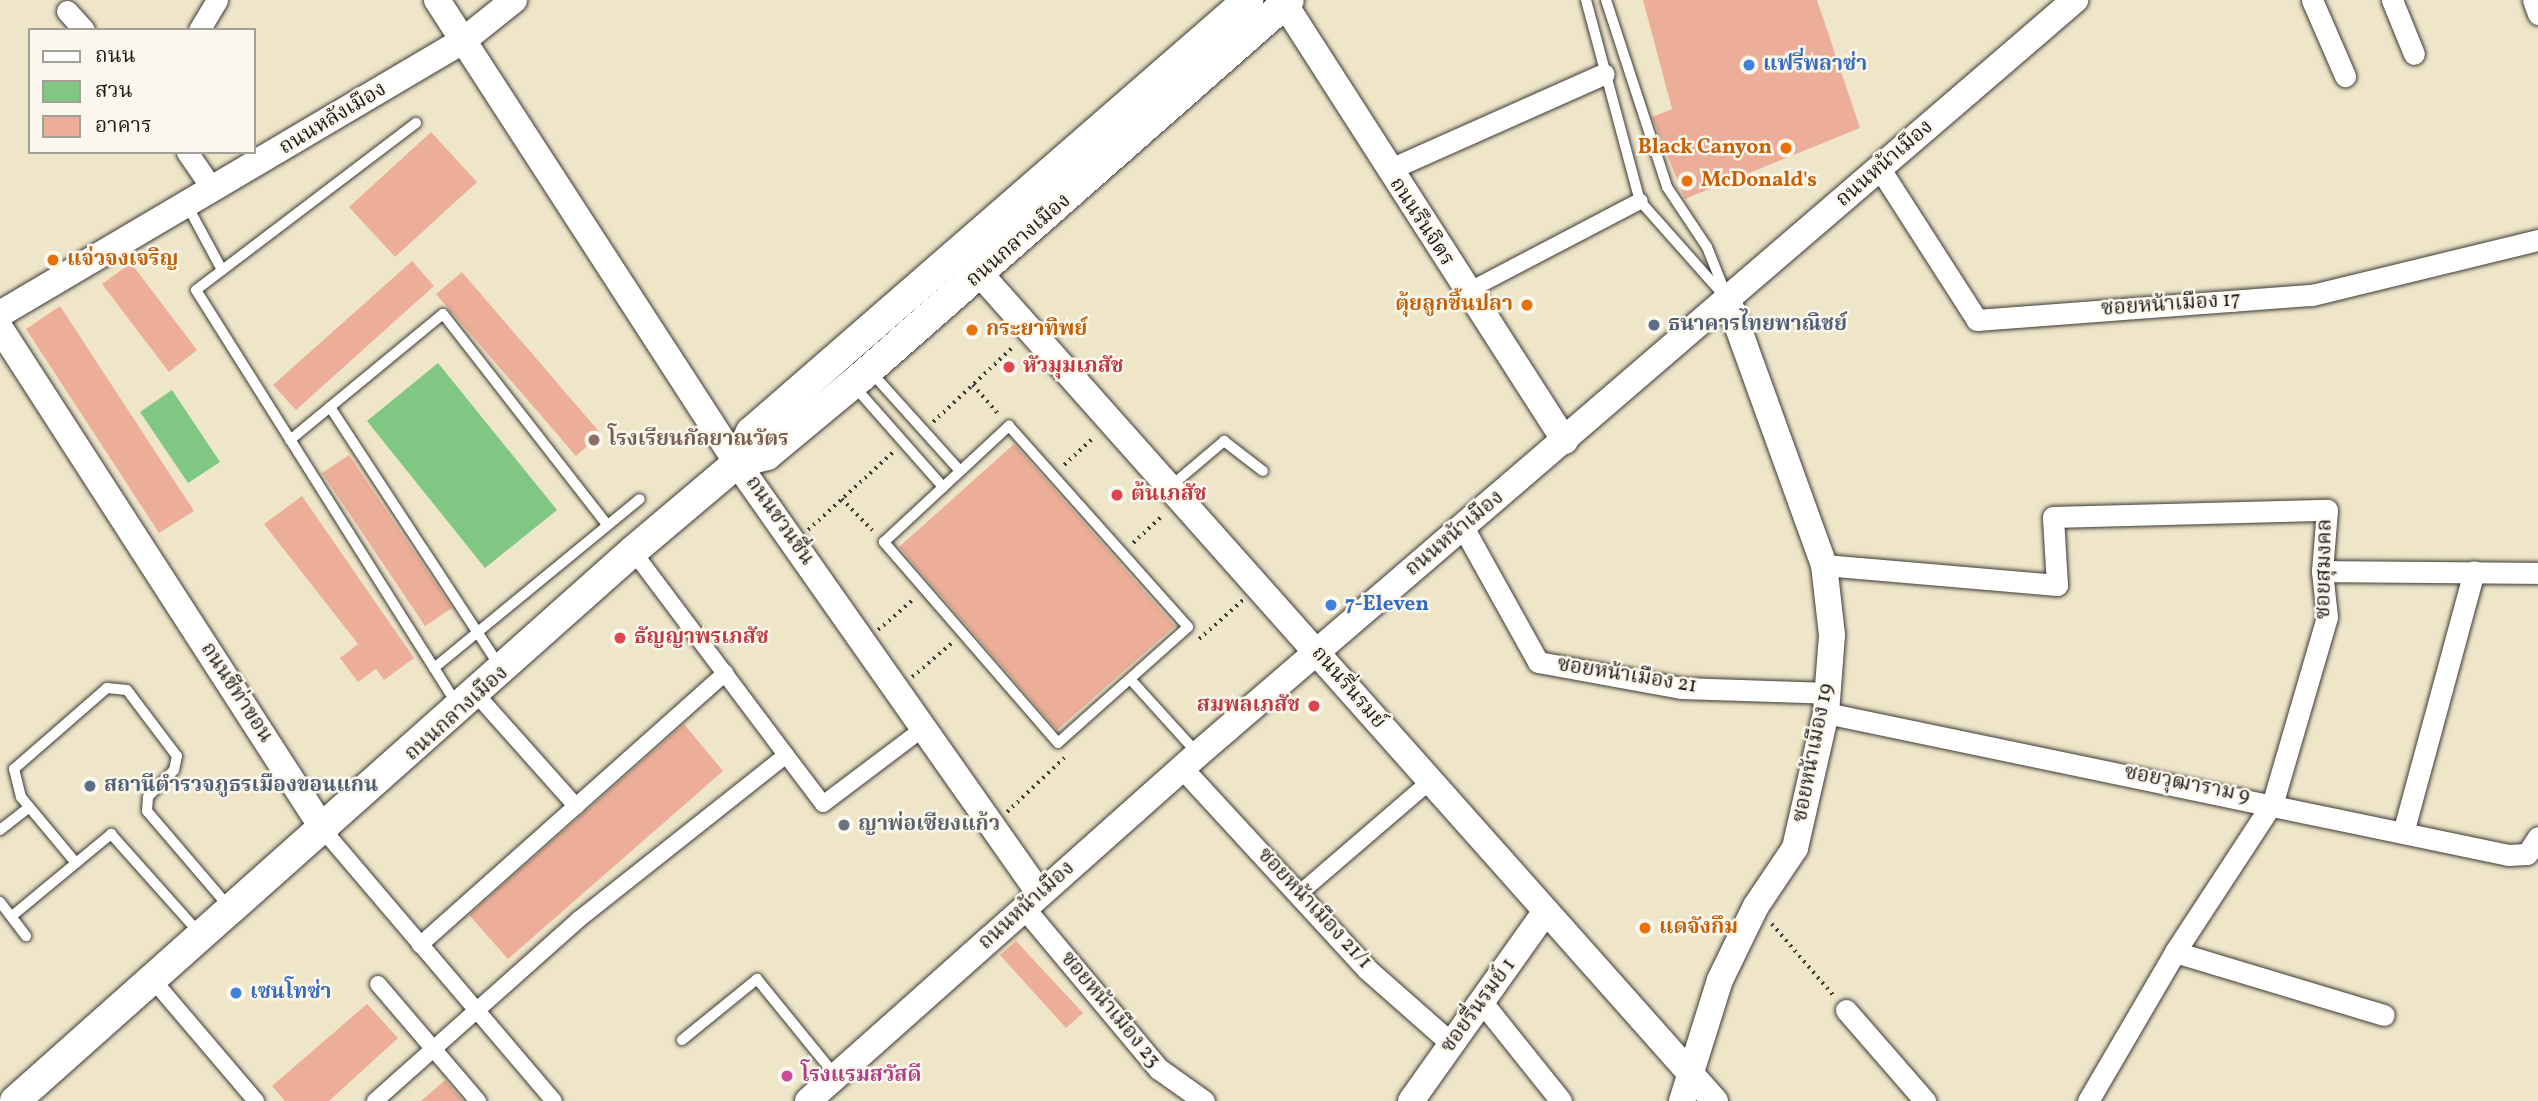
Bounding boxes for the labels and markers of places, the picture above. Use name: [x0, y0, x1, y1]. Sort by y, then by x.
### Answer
place label: แฟรี่พลาซ่า: [1763, 52, 1867, 78]
marker: แฟรี่พลาซ่า: [1741, 57, 1757, 73]
place label: Black Canyon: [1638, 135, 1772, 161]
marker: Black Canyon: [1778, 140, 1794, 156]
place label: McDonald's: [1701, 168, 1817, 194]
marker: McDonald's: [1679, 173, 1695, 189]
place label: แจ่วจงเจริญ: [67, 247, 178, 273]
marker: แจ่วจงเจริญ: [45, 252, 61, 268]
place label: ตุ้ยลูกชิ้นปลา: [1395, 292, 1513, 318]
marker: ตุ้ยลูกชิ้นปลา: [1519, 297, 1535, 313]
place label: ธนาคารไทยพาณิชย์: [1668, 312, 1847, 338]
place label: กระยาทิพย์: [986, 317, 1087, 343]
marker: ธนาคารไทยพาณิชย์: [1646, 317, 1662, 333]
marker: กระยาทิพย์: [964, 322, 980, 338]
place label: หัวมุมเภสัช: [1023, 354, 1124, 380]
marker: หัวมุมเภสัช: [1001, 359, 1017, 375]
place label: โรงเรียนกัลยาณวัตร: [608, 427, 789, 453]
marker: โรงเรียนกัลยาณวัตร: [586, 432, 602, 448]
place label: ต้นเภสัช: [1131, 482, 1206, 508]
marker: ต้นเภสัช: [1109, 487, 1125, 503]
place label: 7-Eleven: [1345, 592, 1429, 618]
marker: 7-Eleven: [1323, 597, 1339, 613]
place label: ธัญญาพรเภสัช: [634, 625, 769, 651]
marker: ธัญญาพรเภสัช: [612, 630, 628, 646]
place label: สมพลเภสัช: [1197, 693, 1300, 719]
marker: สมพลเภสัช: [1306, 698, 1322, 714]
place label: สถานีตำรวจภูธรเมืองขอนแกน: [104, 773, 378, 799]
marker: สถานีตำรวจภูธรเมืองขอนแกน: [82, 778, 98, 794]
place label: ญาพ่อเซียงแก้ว: [858, 812, 1000, 838]
marker: ญาพ่อเซียงแก้ว: [836, 817, 852, 833]
place label: แดจังกึม: [1659, 915, 1738, 941]
marker: แดจังกึม: [1637, 920, 1653, 936]
place label: เซนโทซ่า: [250, 980, 332, 1006]
marker: เซนโทซ่า: [228, 985, 244, 1001]
place label: โรงแรมสวัสดี: [801, 1063, 921, 1089]
marker: โรงแรมสวัสดี: [779, 1068, 795, 1084]

